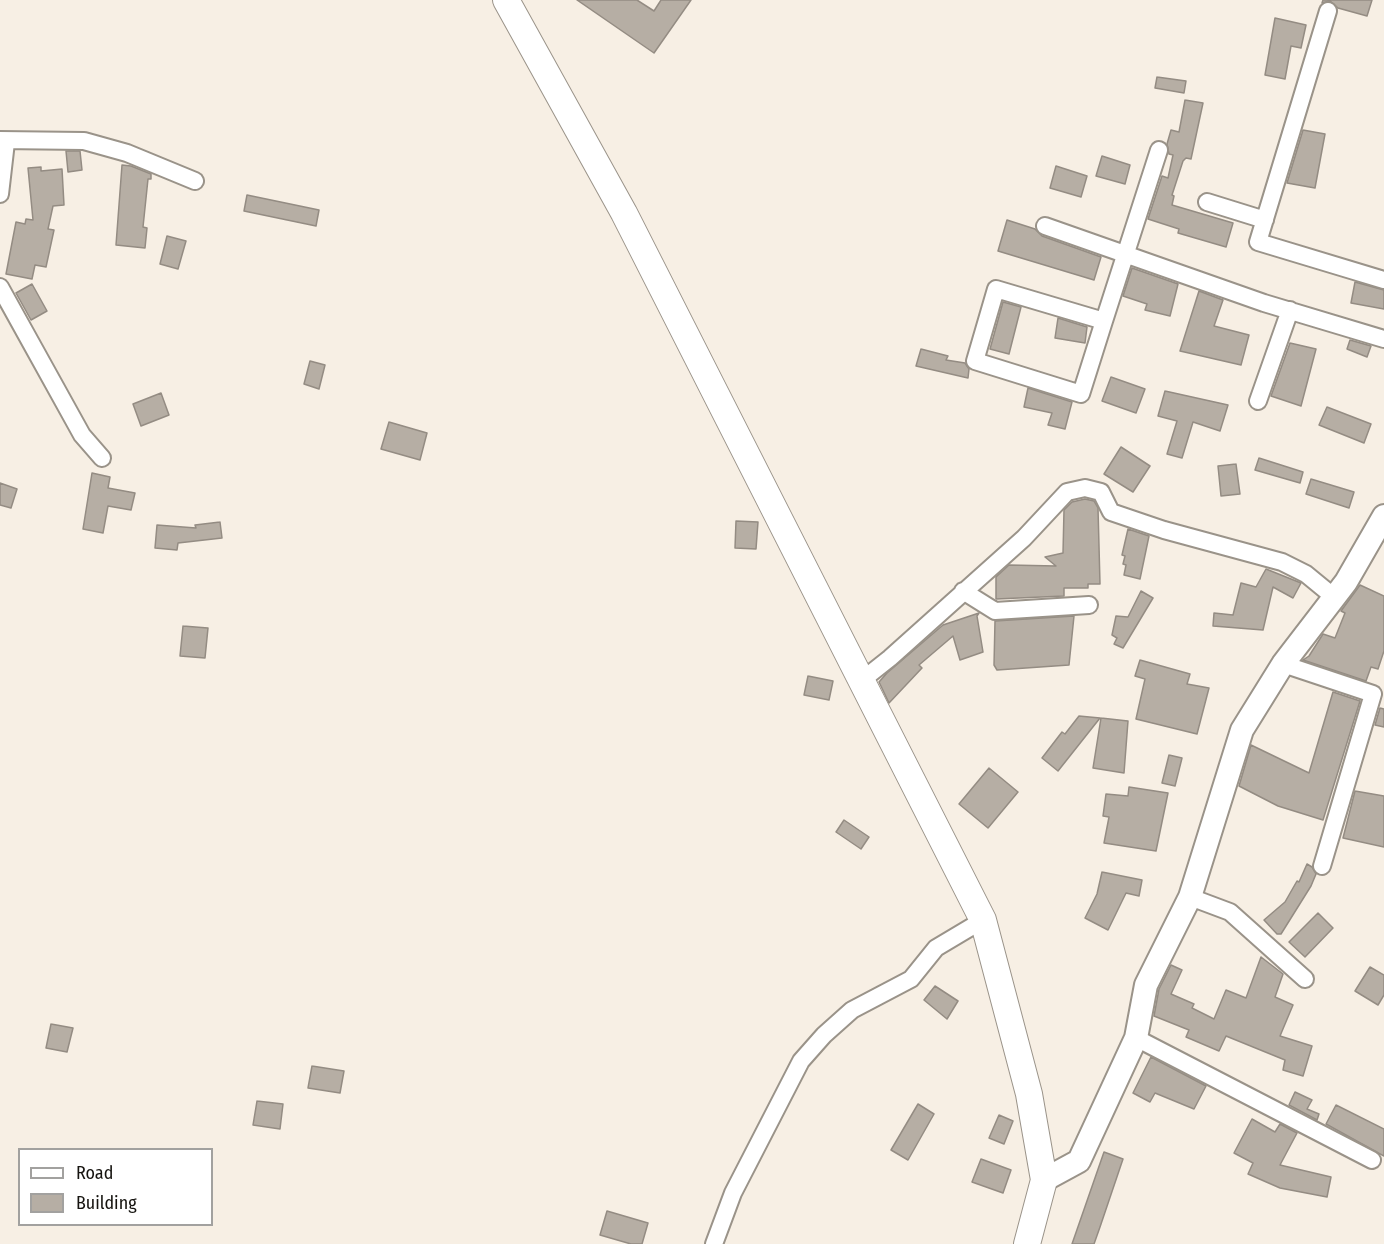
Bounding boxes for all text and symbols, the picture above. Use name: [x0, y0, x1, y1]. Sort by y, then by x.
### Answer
legend: [18, 1148, 213, 1226]
text: Road: [76, 1162, 113, 1184]
text: Building: [76, 1192, 137, 1214]

